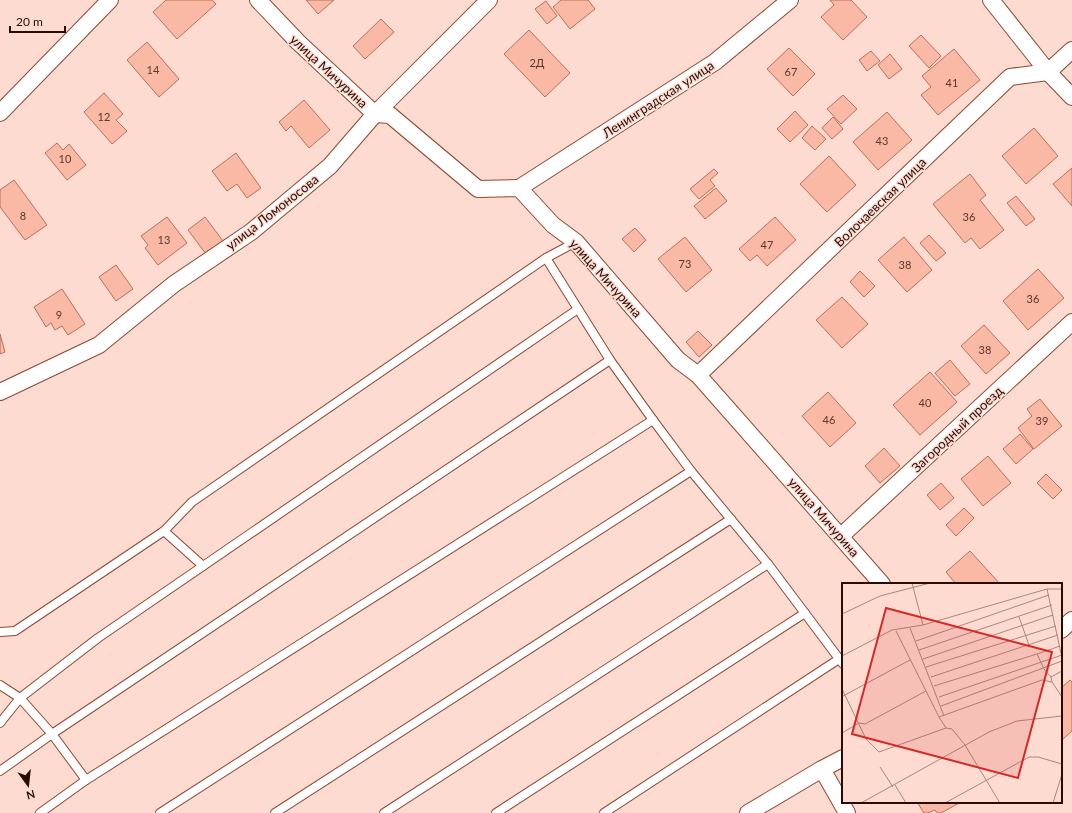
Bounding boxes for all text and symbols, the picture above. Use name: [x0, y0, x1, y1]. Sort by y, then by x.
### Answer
scale bar: [10, 8, 65, 34]
text: 20 m: [16, 14, 43, 29]
street label: улица Мичурина: [287, 31, 371, 111]
house number: 2Д: [529, 56, 545, 69]
street label: Ленинградская улица: [598, 57, 717, 142]
house number: 14: [147, 63, 160, 76]
house number: 67: [785, 65, 797, 78]
house number: 41: [946, 76, 958, 89]
house number: 12: [98, 110, 110, 123]
house number: 43: [876, 134, 888, 147]
house number: 10: [59, 152, 72, 165]
street label: Волочаевская улица: [831, 154, 929, 250]
street label: улица Ломоносова: [223, 171, 321, 253]
house number: 8: [20, 209, 26, 222]
house number: 36: [963, 210, 975, 223]
house number: 13: [158, 233, 170, 246]
street label: улица Мичурина: [567, 235, 645, 321]
house number: 47: [761, 238, 773, 251]
house number: 73: [679, 257, 691, 270]
house number: 38: [899, 258, 911, 271]
house number: 36: [1027, 292, 1039, 305]
house number: 9: [56, 308, 62, 321]
house number: 38: [979, 343, 991, 356]
street label: Загородный проезд: [908, 383, 1006, 475]
house number: 40: [919, 396, 932, 409]
house number: 46: [823, 413, 835, 426]
house number: 39: [1036, 414, 1048, 427]
street label: улица Мичурина: [785, 474, 863, 560]
inset map: [842, 583, 1062, 803]
north arrow: [8, 765, 48, 805]
text: N: [25, 788, 36, 803]

